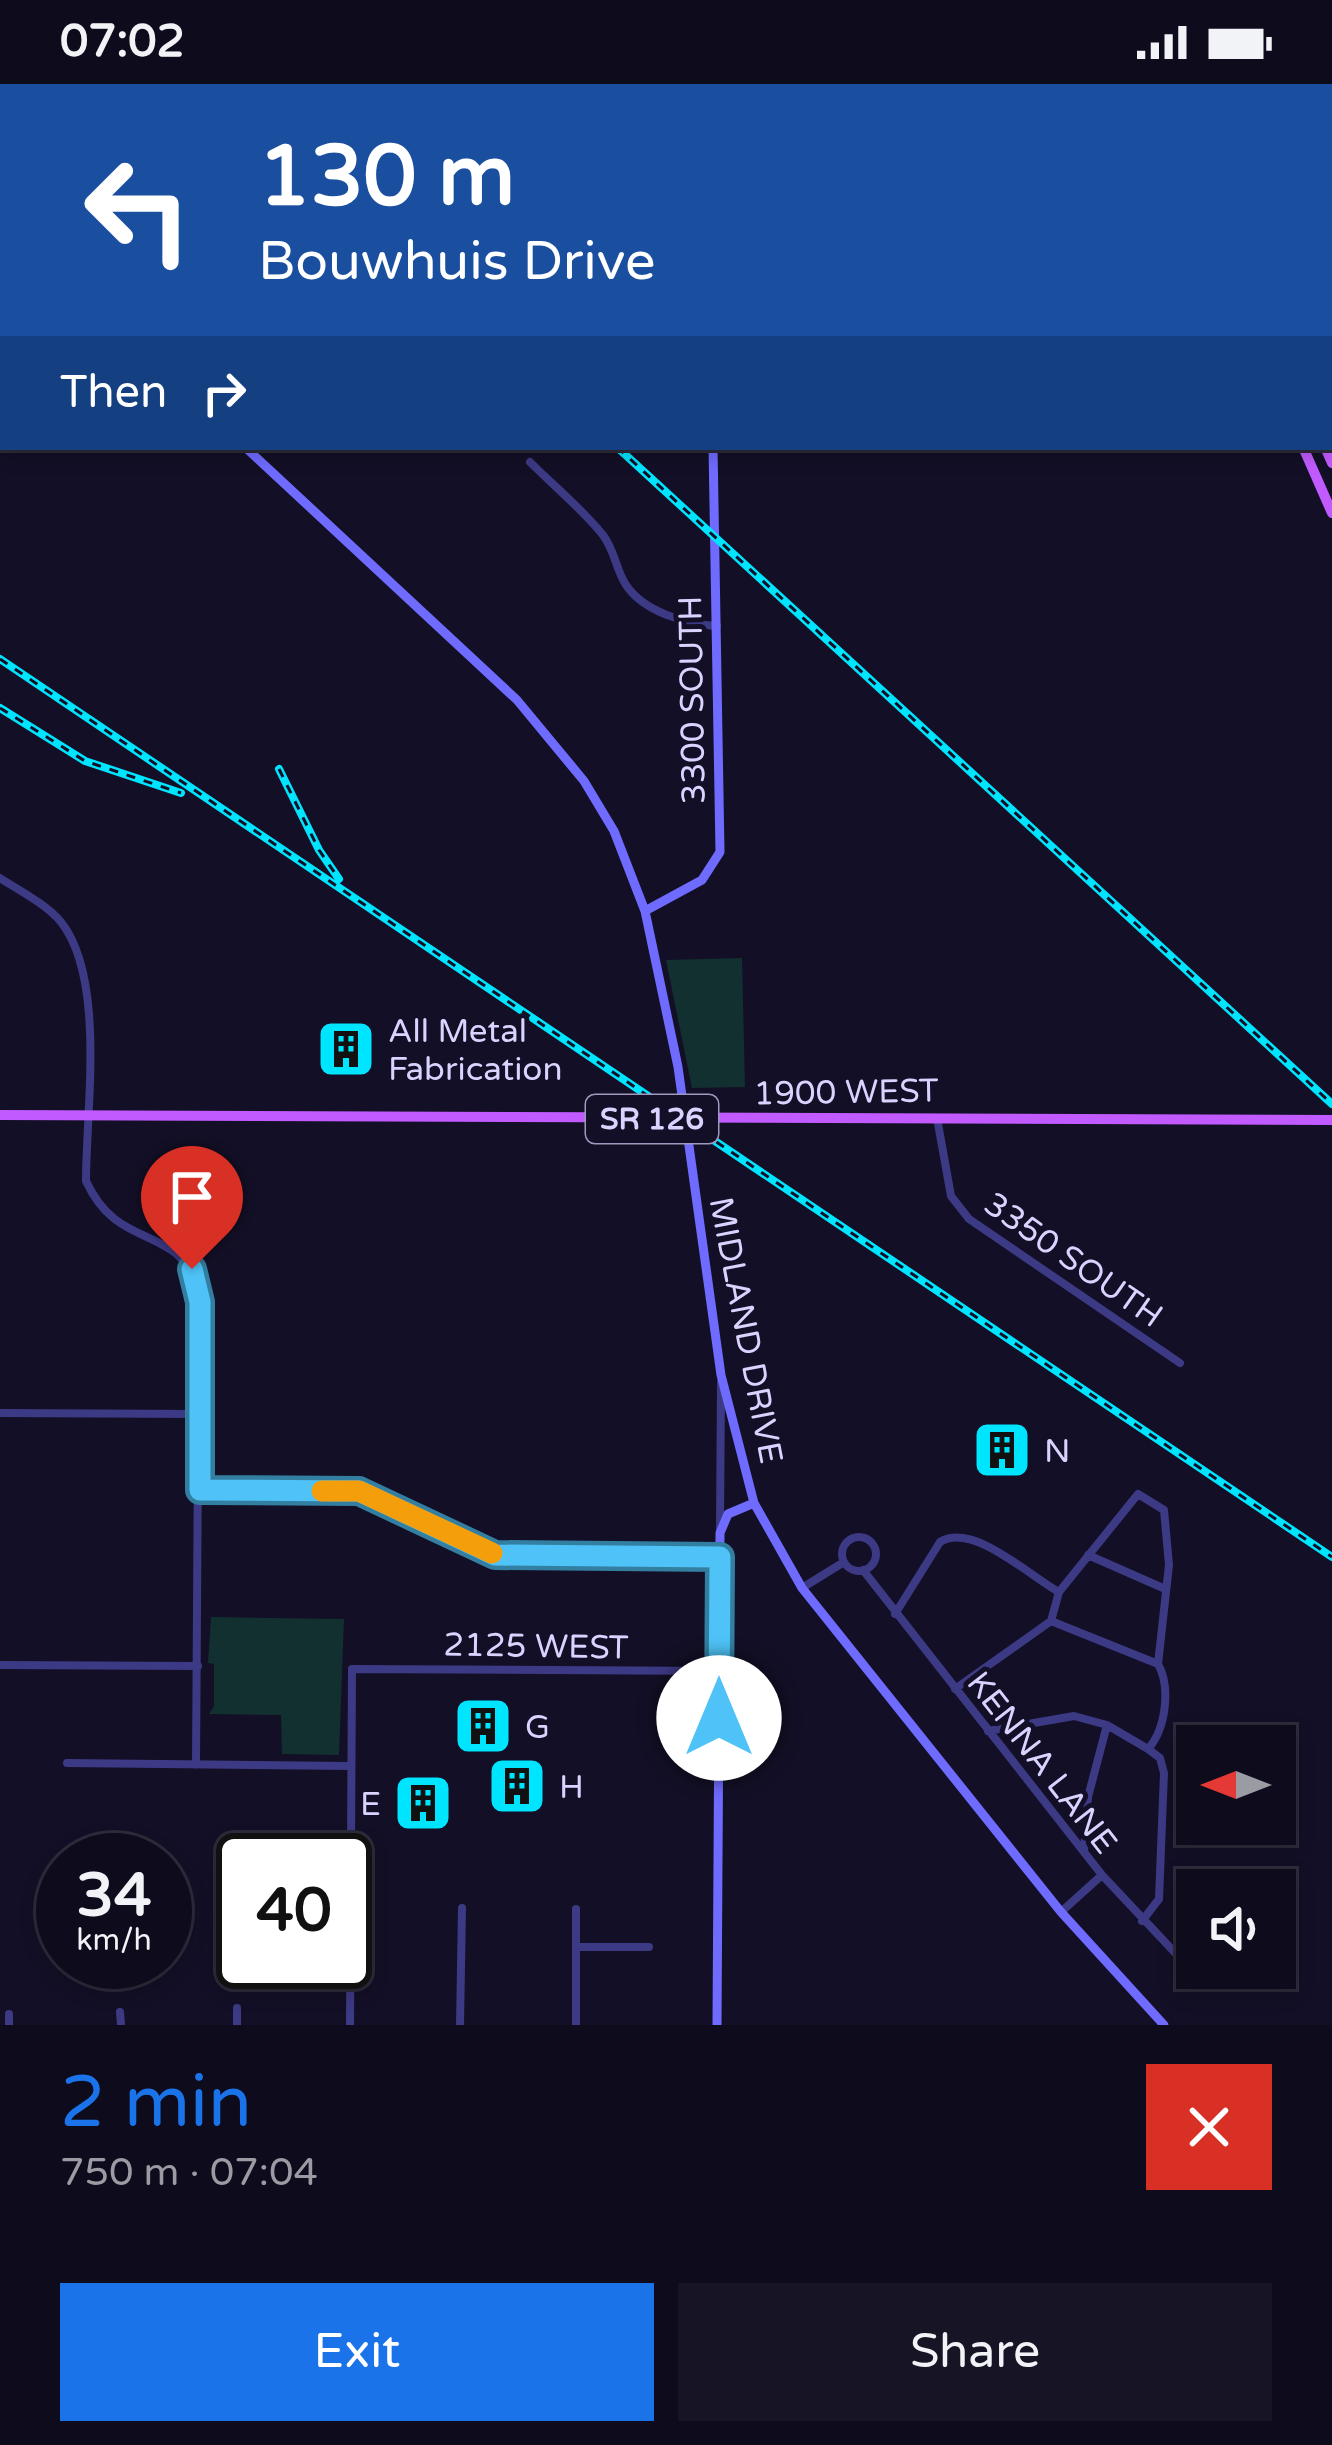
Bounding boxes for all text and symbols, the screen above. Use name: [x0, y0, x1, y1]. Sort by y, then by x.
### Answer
text: 07:02: [60, 15, 185, 69]
text: 130 m: [258, 127, 515, 228]
icon: left: [60, 132, 216, 288]
text: Bouwhuis Drive: [258, 229, 656, 294]
icon: right: [191, 360, 257, 426]
text: Then: [60, 366, 167, 420]
street label: 3300 SOUTH: [671, 595, 714, 805]
place label: All Metal Fabrication: [388, 1012, 563, 1089]
building icon: All Metal Fabrication: [315, 1018, 377, 1080]
street label: 1900 WEST: [753, 1071, 939, 1114]
road number: SR 126: [586, 1095, 718, 1143]
pin: [141, 1146, 243, 1269]
icon: arrive: [159, 1164, 225, 1230]
street label: 3350 SOUTH: [977, 1184, 1170, 1336]
street label: MIDLAND DRIVE: [701, 1194, 790, 1467]
building icon: N: [971, 1419, 1033, 1481]
place label: N: [1044, 1432, 1071, 1471]
street label: 2125 WEST: [443, 1625, 629, 1668]
position arrow: [656, 1655, 782, 1781]
street label: KENNA LANE: [959, 1664, 1125, 1862]
building icon: G: [452, 1695, 514, 1757]
place label: G: [525, 1708, 550, 1747]
north arrow: [1176, 1725, 1296, 1845]
map controls: [1176, 1725, 1296, 1989]
building icon: H: [486, 1755, 548, 1817]
place label: H: [559, 1768, 584, 1807]
building icon: E: [392, 1772, 454, 1834]
place label: E: [360, 1785, 381, 1824]
speed limit sign: 40: [216, 1833, 372, 1989]
text: 34: [76, 1860, 152, 1932]
button: sound: [1176, 1869, 1296, 1989]
text: km/h: [76, 1922, 152, 1959]
text: 2 min: [60, 2060, 252, 2147]
button: close: [1146, 2064, 1272, 2190]
text: 750 m · 07:04: [60, 2149, 318, 2196]
button: Exit: [60, 2283, 654, 2421]
button: Share: [678, 2283, 1272, 2421]

